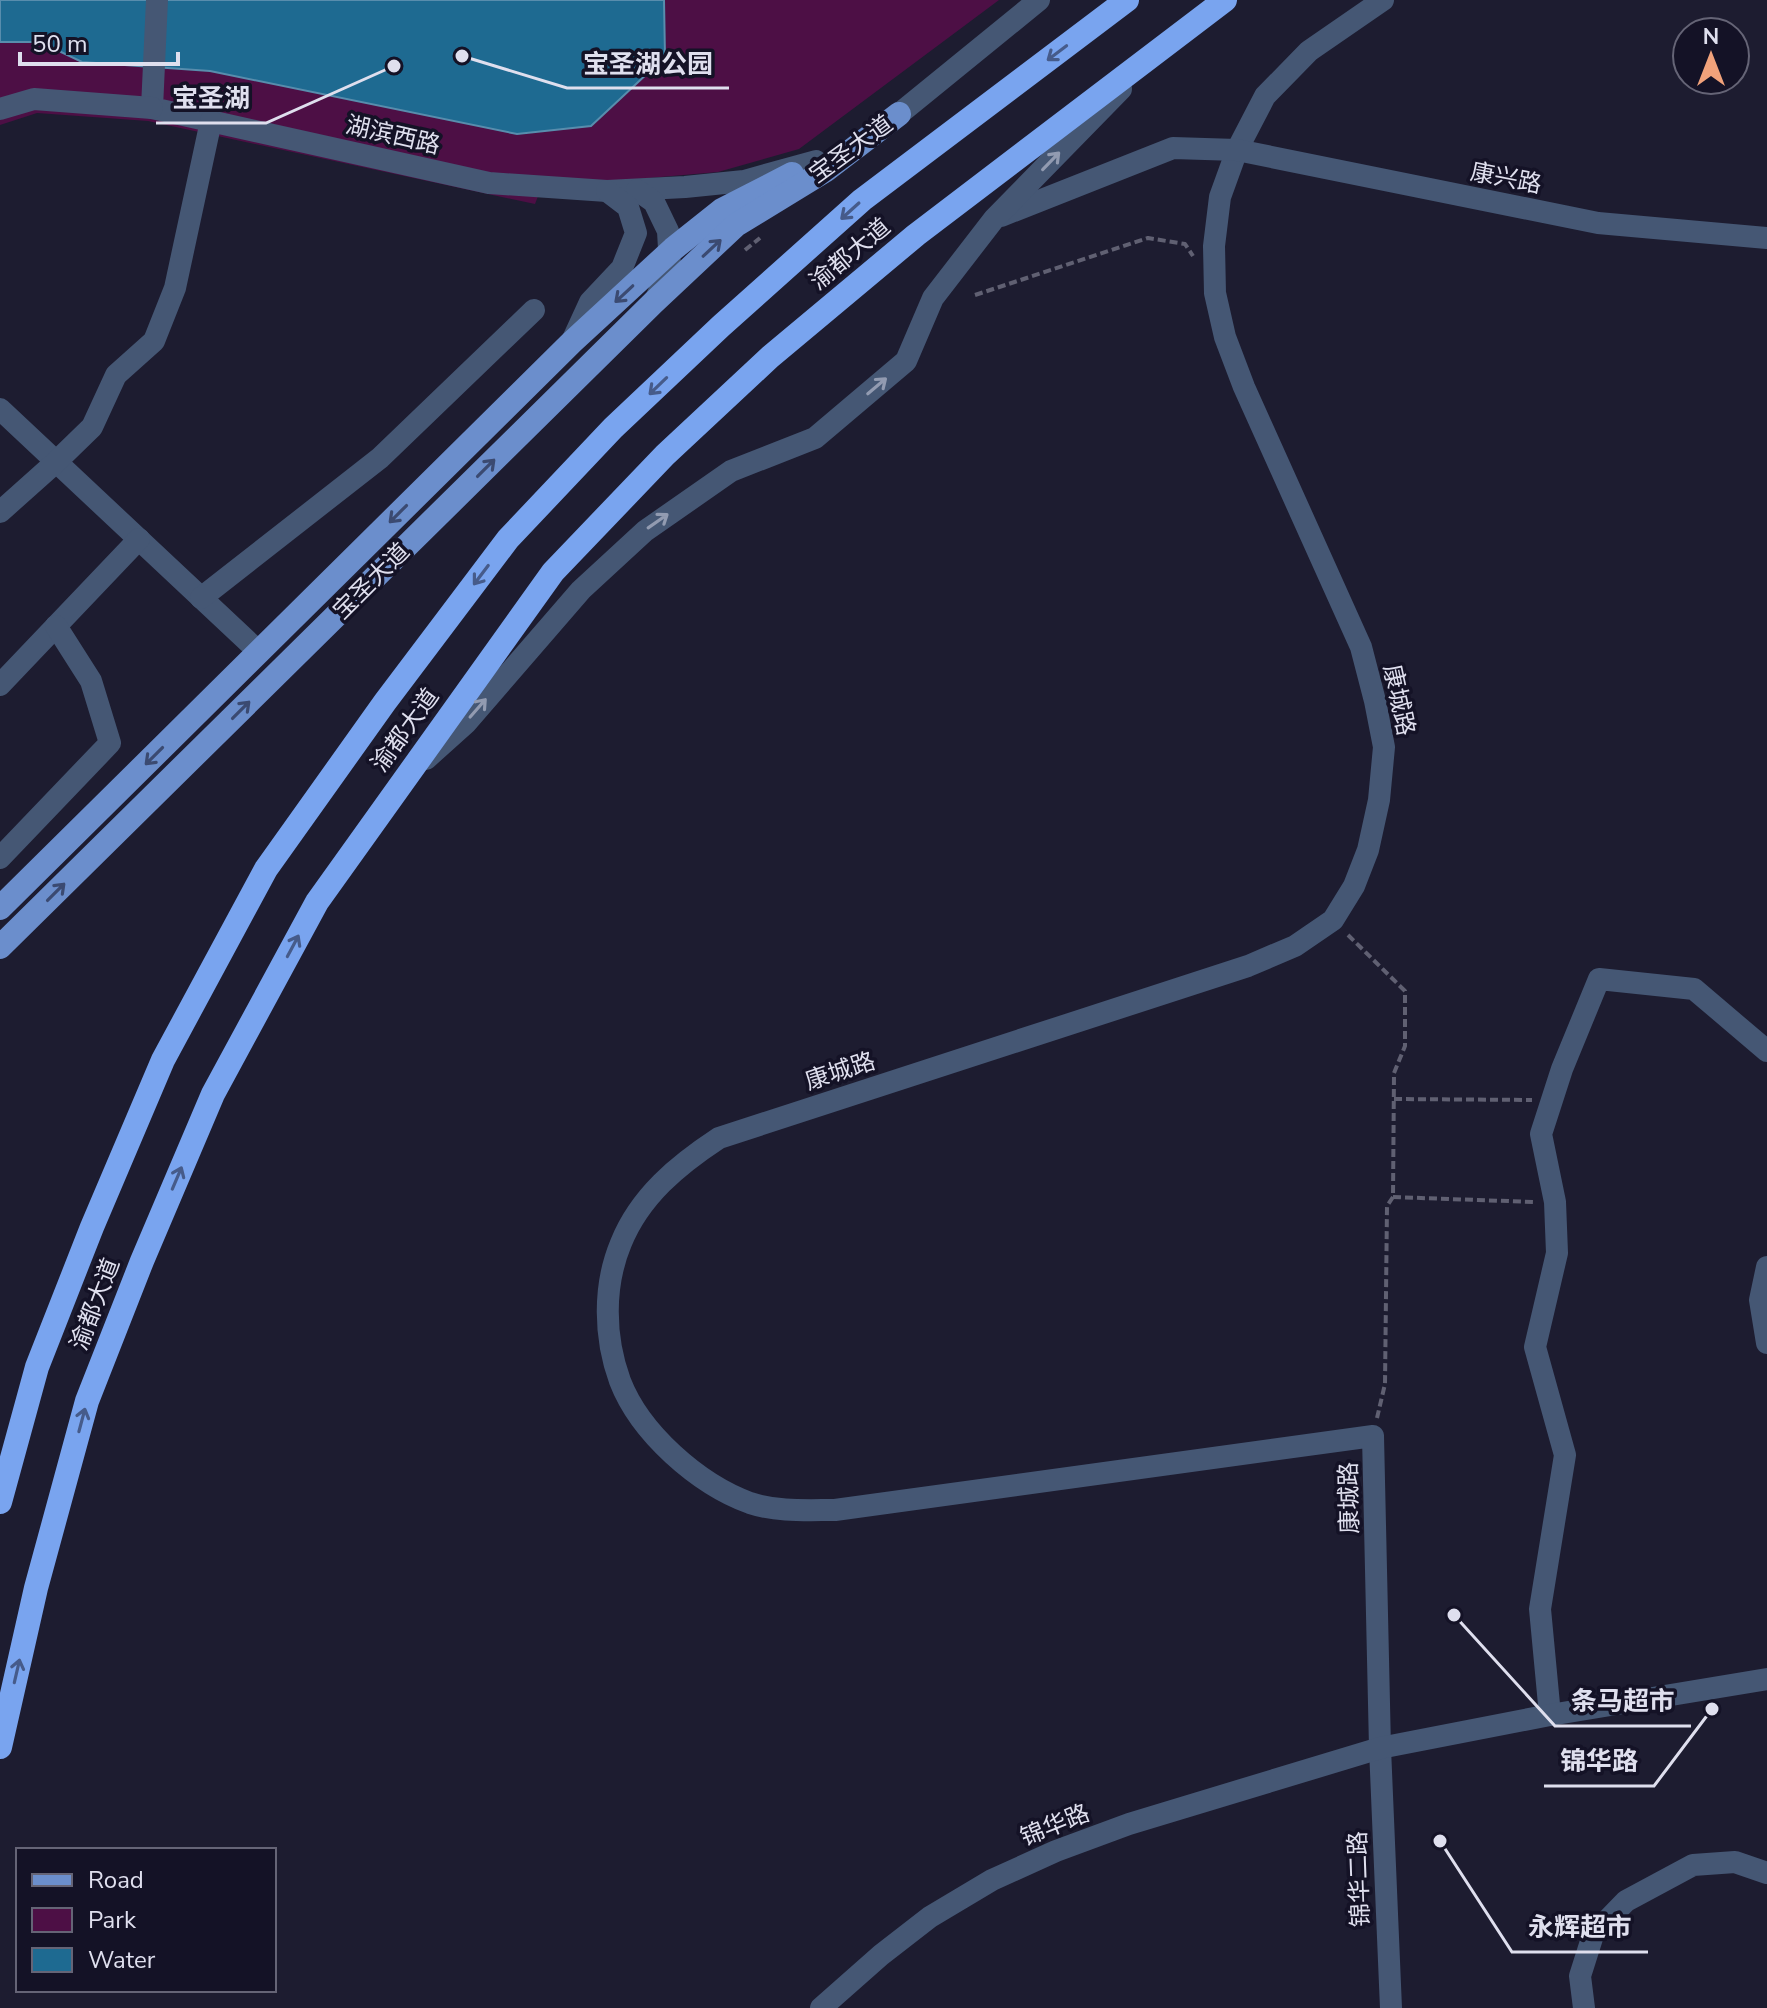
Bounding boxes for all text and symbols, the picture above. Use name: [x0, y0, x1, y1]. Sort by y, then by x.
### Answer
scale bar: [20, 16, 178, 66]
north arrow: [1671, 16, 1751, 96]
text: N: [1703, 22, 1719, 52]
text: 50 m: [32, 28, 88, 60]
callout: 宝圣湖公园: [567, 38, 729, 88]
one-way arrow: [1047, 44, 1068, 61]
text: 宝圣湖公园: [583, 47, 713, 82]
callout: 宝圣湖: [156, 73, 266, 123]
text: 宝圣湖: [172, 81, 250, 116]
street label: 宝圣大道: [803, 108, 899, 190]
street label: 湖滨西路: [343, 109, 443, 161]
one-way arrow: [1041, 152, 1060, 171]
street label: 康兴路: [1468, 155, 1544, 201]
one-way arrow: [840, 201, 860, 220]
street label: 渝都大道: [803, 211, 897, 297]
one-way arrow: [702, 238, 722, 257]
one-way arrow: [615, 284, 635, 302]
one-way arrow: [648, 376, 668, 395]
one-way arrow: [866, 377, 887, 395]
one-way arrow: [476, 459, 495, 478]
one-way arrow: [389, 504, 408, 523]
one-way arrow: [647, 513, 669, 529]
street label: 宝圣大道: [326, 536, 416, 626]
one-way arrow: [472, 564, 489, 586]
street label: 康城路: [1376, 661, 1422, 739]
street label: 渝都大道: [364, 682, 446, 778]
one-way arrow: [469, 699, 487, 719]
one-way arrow: [231, 700, 251, 719]
one-way arrow: [144, 746, 163, 766]
one-way arrow: [46, 883, 65, 902]
one-way arrow: [286, 934, 302, 958]
street label: 康城路: [801, 1045, 879, 1097]
one-way arrow: [171, 1166, 186, 1191]
street label: 渝都大道: [63, 1253, 127, 1355]
one-way arrow: [75, 1407, 90, 1433]
street label: 康城路: [1332, 1462, 1366, 1534]
one-way arrow: [10, 1659, 25, 1685]
callout: 条马超市: [1555, 1676, 1691, 1726]
text: 条马超市: [1571, 1684, 1675, 1719]
callout: 锦华路: [1544, 1736, 1654, 1786]
text: 锦华路: [1560, 1744, 1638, 1779]
street label: 锦华路: [1016, 1797, 1094, 1853]
street label: 锦华二路: [1341, 1830, 1377, 1928]
legend: [16, 1848, 276, 1992]
text: Road: [88, 1864, 144, 1896]
callout: 永辉超市: [1512, 1902, 1648, 1952]
text: Park: [88, 1904, 137, 1936]
text: 永辉超市: [1528, 1910, 1632, 1945]
text: Water: [88, 1944, 156, 1976]

